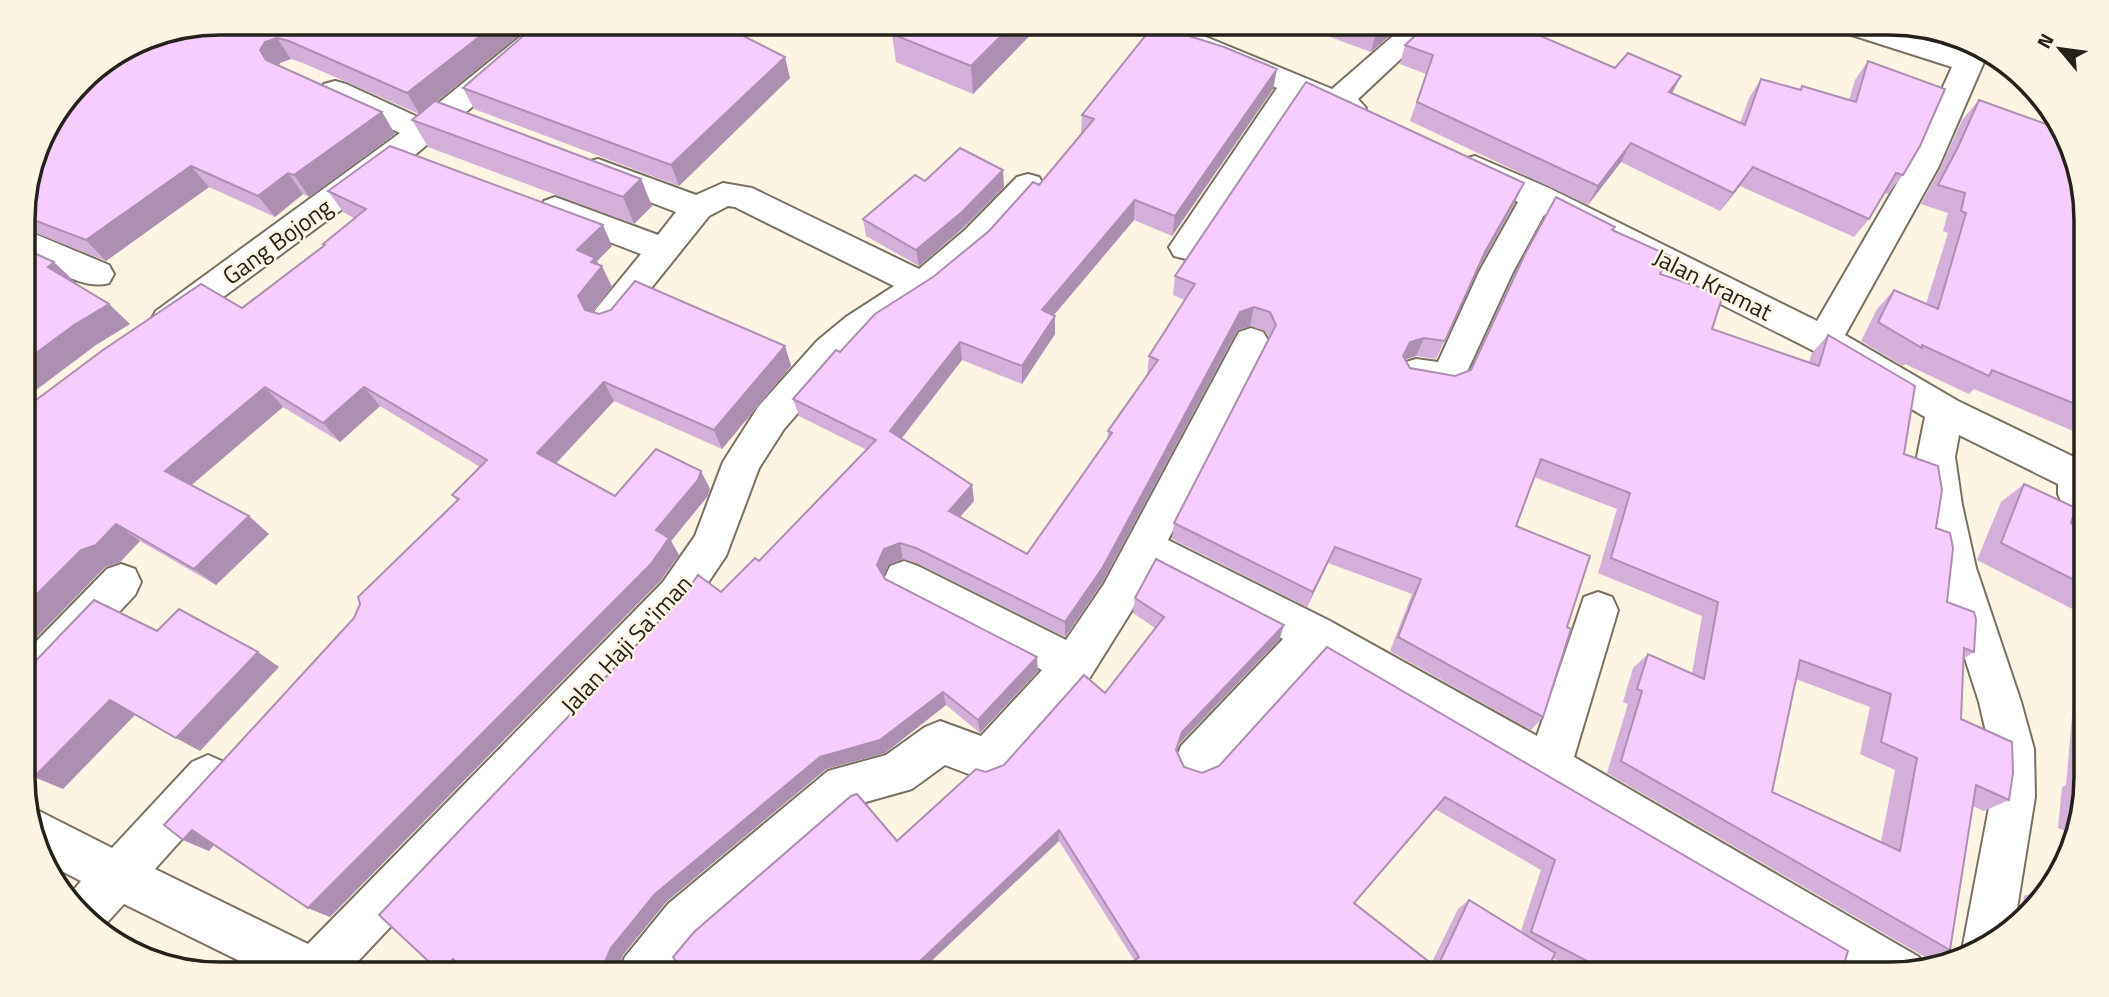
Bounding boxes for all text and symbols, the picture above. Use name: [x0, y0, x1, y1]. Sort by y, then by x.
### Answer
north arrow: [2025, 14, 2095, 84]
text: N: [2029, 28, 2061, 53]
street label: Gang Bojong: [215, 189, 339, 293]
street label: Jalan Kramat: [1647, 239, 1779, 330]
street label: Jalan Haji Sa'iman: [552, 566, 700, 722]

